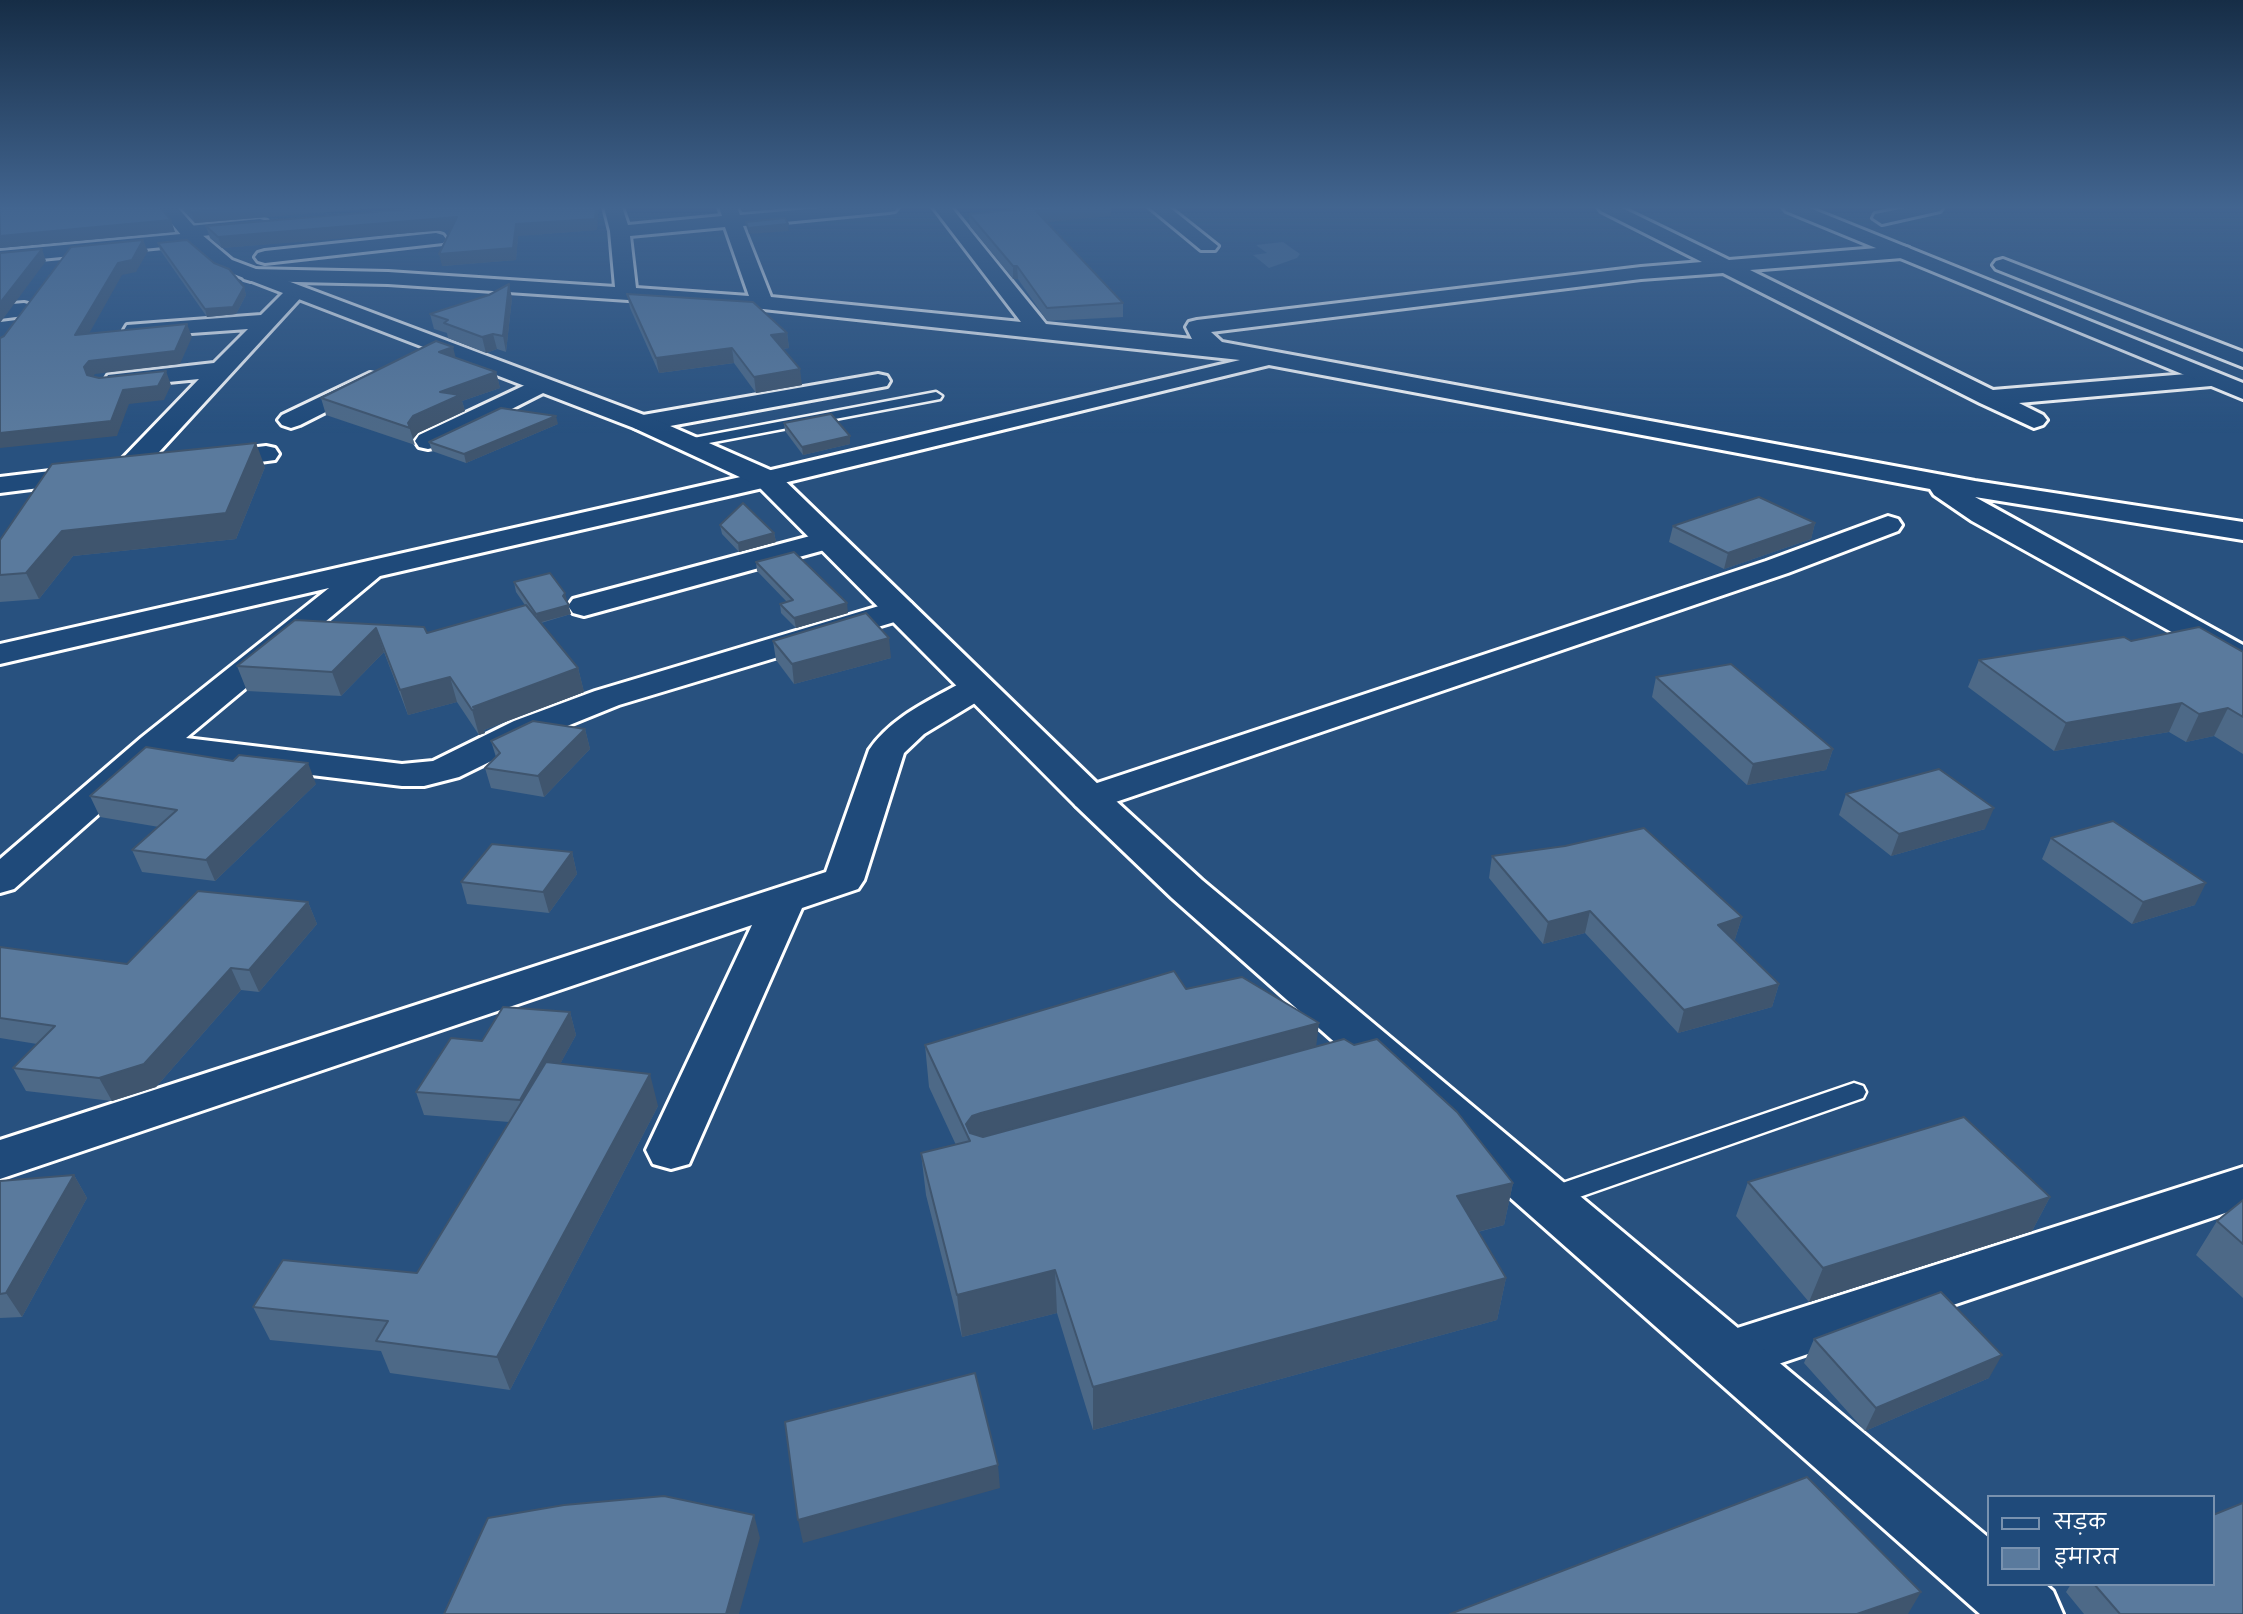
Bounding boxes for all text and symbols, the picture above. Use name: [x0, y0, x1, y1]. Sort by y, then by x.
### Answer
legend: [1988, 1495, 2215, 1586]
text: सड़क: [2054, 1509, 2106, 1535]
text: इमारत: [2054, 1544, 2118, 1570]

